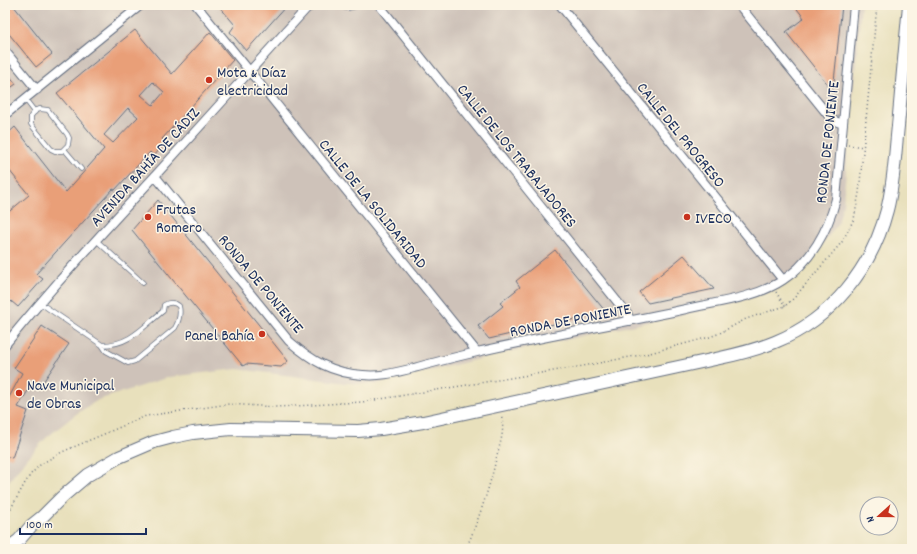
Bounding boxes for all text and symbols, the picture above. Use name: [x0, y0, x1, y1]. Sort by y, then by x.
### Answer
place label: Mota & Díaz electricidad: [217, 62, 288, 103]
marker: Mota & Díaz electricidad: [204, 75, 214, 85]
street label: CALLE DEL PROGRESO: [630, 78, 730, 193]
street label: RONDA DE PONIENTE: [811, 79, 846, 205]
street label: CALLE DE LOS TRABAJADORES: [451, 80, 582, 234]
street label: AVENIDA BAHÍA DE CÁDIZ: [86, 103, 206, 233]
street label: CALLE DE LA SOLIDARIDAD: [312, 135, 432, 275]
place label: Frutas Romero: [156, 199, 202, 240]
place label: IVECO: [695, 208, 732, 231]
marker: Frutas Romero: [143, 212, 153, 222]
marker: IVECO: [682, 212, 692, 222]
street label: RONDA DE PONIENTE: [212, 230, 309, 340]
street label: RONDA DE PONIENTE: [508, 298, 634, 344]
place label: Panel Bahía: [184, 325, 254, 348]
marker: Panel Bahía: [257, 329, 267, 339]
place label: Nave Municipal de Obras: [27, 375, 115, 416]
marker: Nave Municipal de Obras: [14, 388, 24, 398]
north arrow: [859, 496, 899, 536]
scale bar: [20, 510, 146, 536]
text: N: [863, 513, 880, 524]
text: 100 m: [26, 517, 53, 534]

